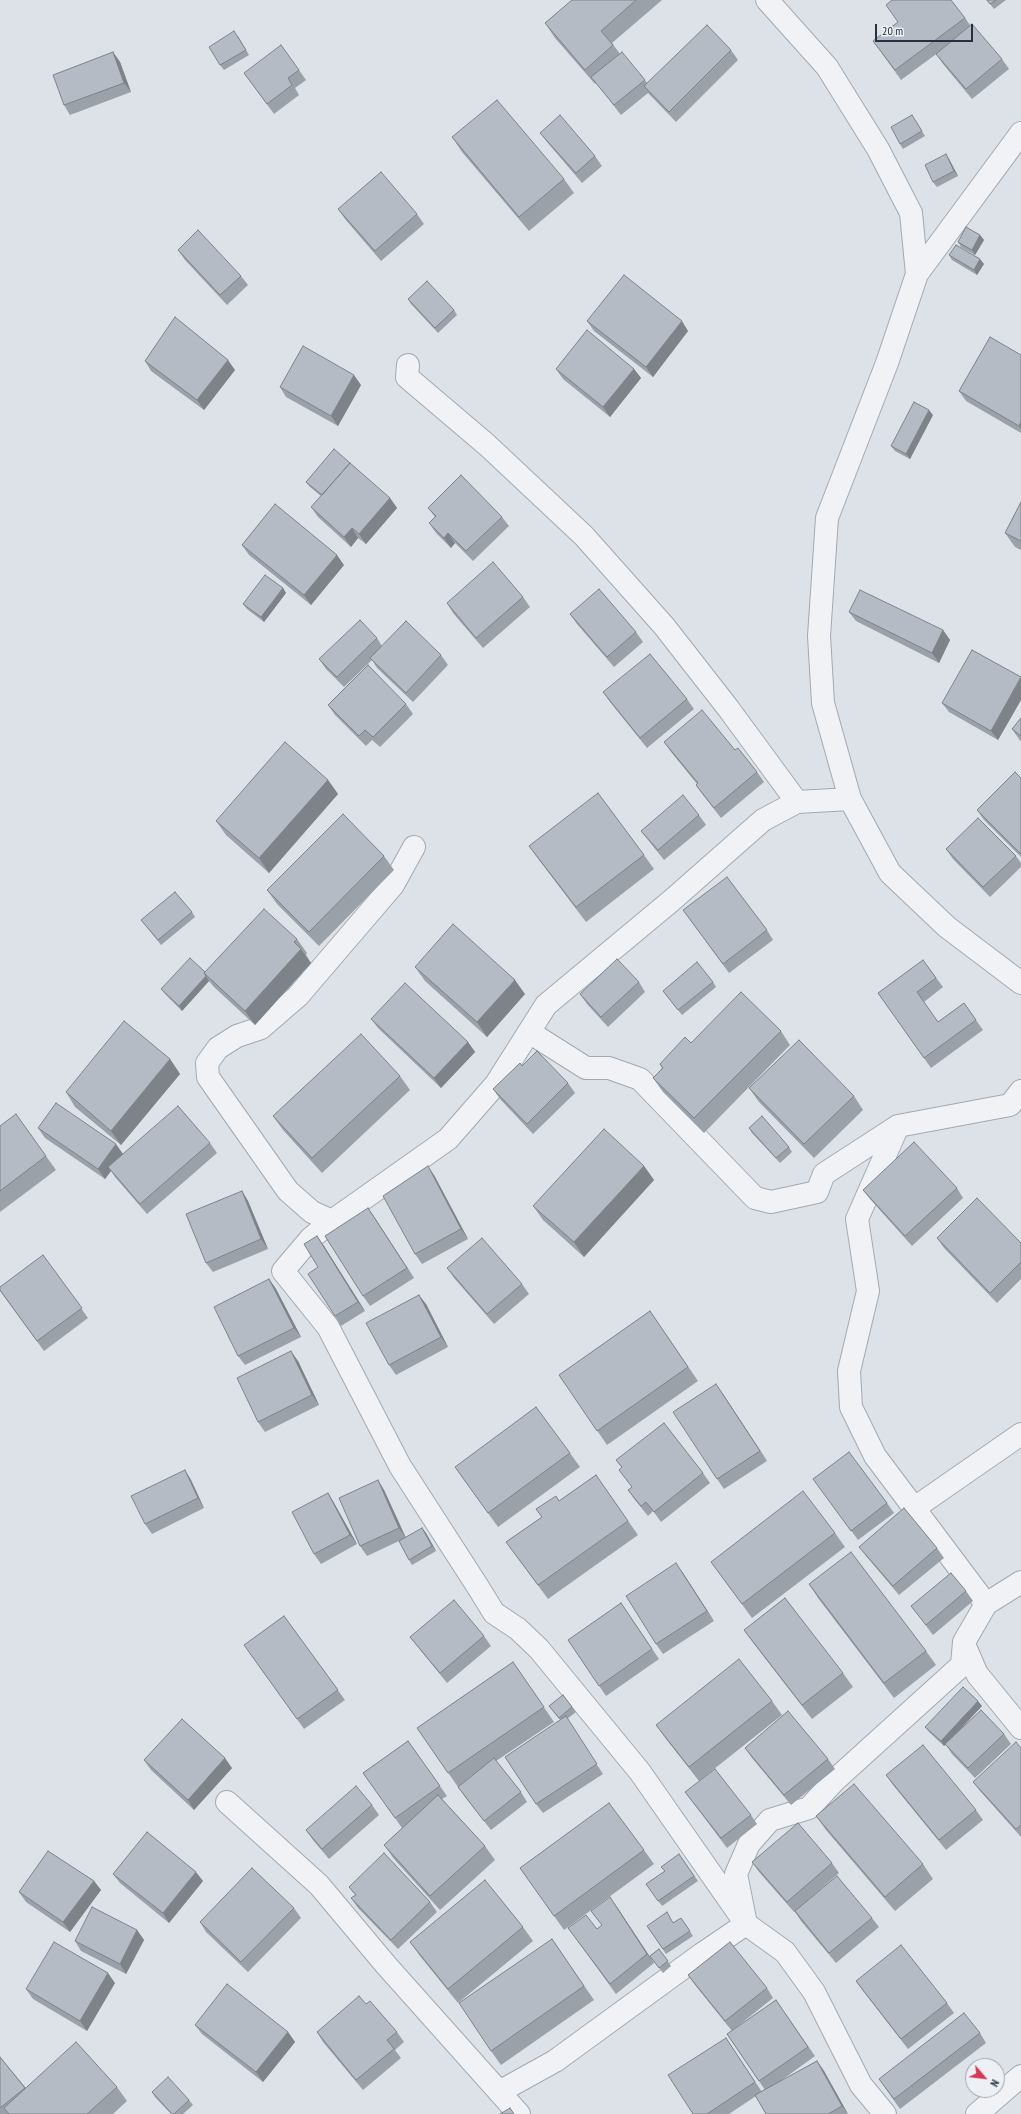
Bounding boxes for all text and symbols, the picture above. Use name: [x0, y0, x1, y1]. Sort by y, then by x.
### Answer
scale bar: [877, 16, 975, 42]
text: 20 m: [882, 23, 903, 38]
north arrow: [965, 2058, 1005, 2098]
text: N: [987, 2077, 1002, 2089]

